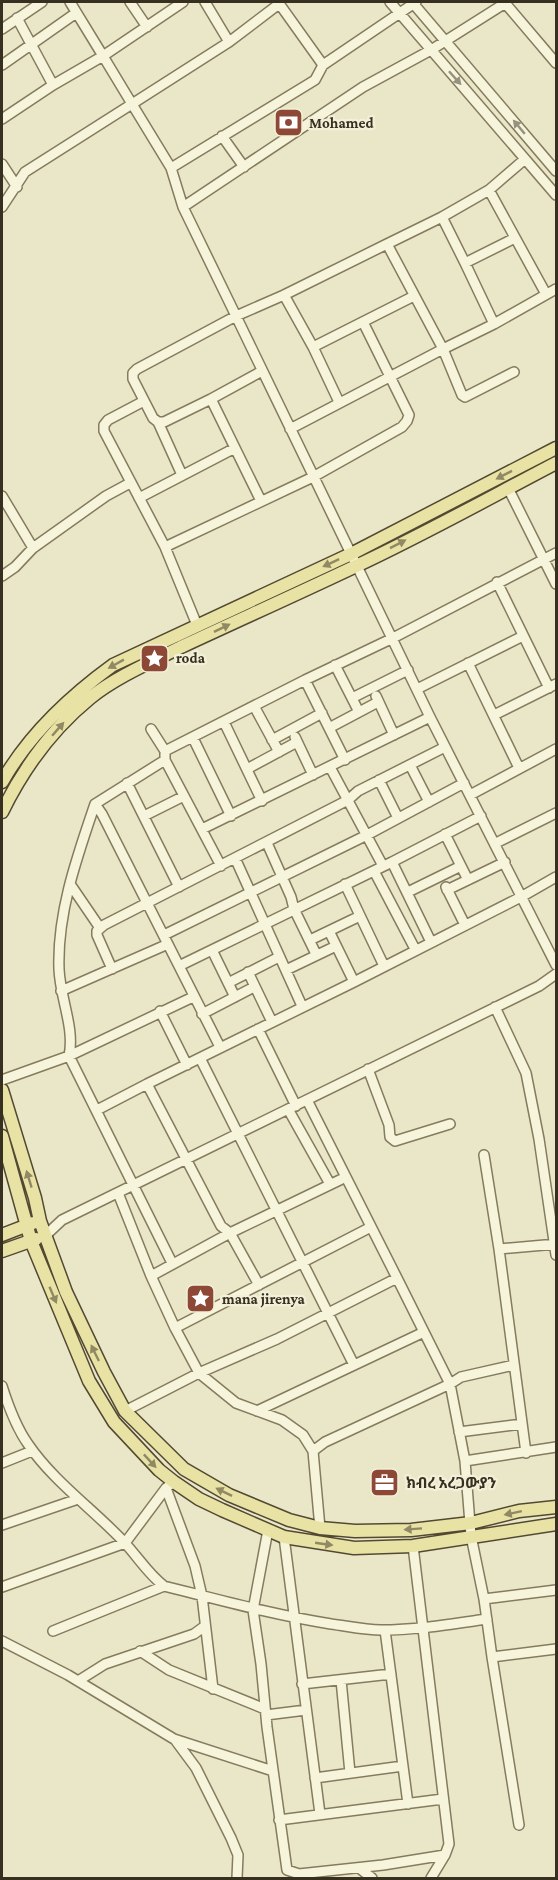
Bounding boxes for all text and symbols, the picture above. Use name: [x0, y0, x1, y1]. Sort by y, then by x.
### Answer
one-way arrow: [448, 70, 462, 85]
bank icon: Mohamed: [272, 107, 304, 139]
place label: Mohamed: [309, 115, 374, 131]
one-way arrow: [512, 119, 525, 135]
one-way arrow: [496, 470, 513, 479]
one-way arrow: [390, 540, 407, 549]
one-way arrow: [322, 559, 339, 568]
one-way arrow: [214, 623, 231, 632]
place icon: roda: [139, 642, 171, 674]
place label: roda: [176, 650, 206, 666]
one-way arrow: [108, 659, 125, 669]
one-way arrow: [51, 722, 65, 737]
one-way arrow: [24, 1170, 33, 1188]
place icon: mana jirenya: [185, 1283, 217, 1315]
one-way arrow: [49, 1286, 58, 1304]
place label: mana jirenya: [222, 1291, 306, 1308]
one-way arrow: [90, 1344, 99, 1361]
one-way arrow: [143, 1454, 157, 1468]
office icon: ክብረ አረጋውያን: [369, 1467, 401, 1499]
place label: ክብረ አረጋውያን: [406, 1475, 497, 1491]
one-way arrow: [216, 1488, 233, 1497]
one-way arrow: [504, 1509, 523, 1518]
one-way arrow: [403, 1524, 422, 1534]
one-way arrow: [314, 1539, 333, 1548]

